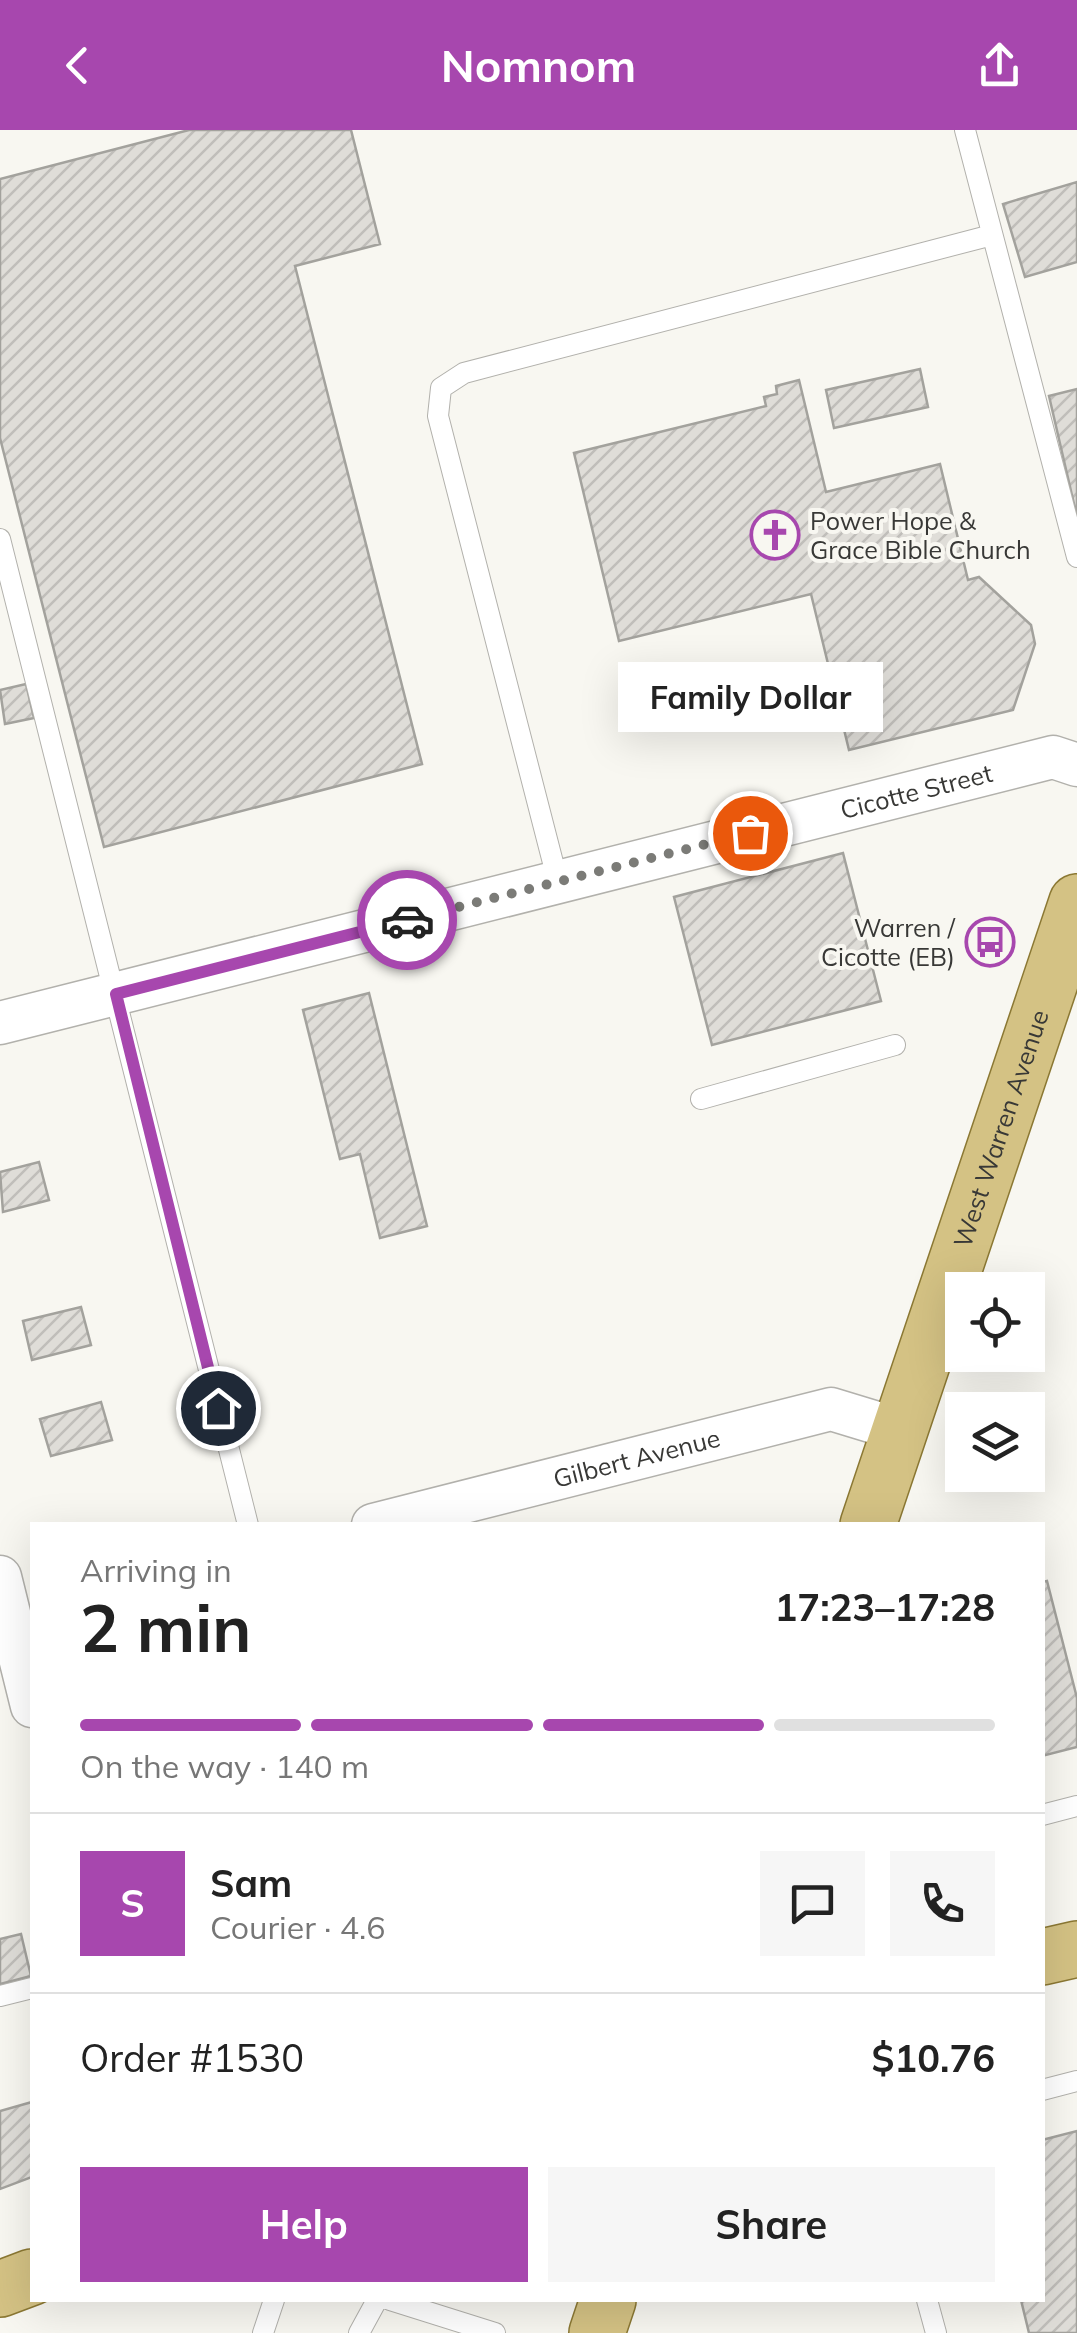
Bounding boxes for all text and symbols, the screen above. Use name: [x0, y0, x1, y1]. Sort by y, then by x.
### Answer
text: Nomnom: [441, 37, 636, 93]
icon: back: [50, 38, 105, 93]
icon: share: [972, 38, 1027, 93]
place label: Power Hope & Grace Bible Church: [810, 505, 1031, 565]
church icon: Power Hope & Grace Bible Church: [749, 509, 801, 561]
callout: Family Dollar: [618, 663, 882, 733]
text: Family Dollar: [650, 677, 851, 717]
street label: Cicotte Street: [837, 757, 996, 825]
pin: [708, 791, 793, 876]
icon: bag: [723, 806, 778, 861]
courier: [357, 870, 457, 970]
icon: car: [380, 893, 435, 948]
place label: Warren / Cicotte (EB): [821, 912, 956, 972]
bus stop icon: Warren / Cicotte (EB): [964, 916, 1016, 968]
street label: West Warren Avenue: [946, 1006, 1055, 1251]
map controls: [945, 1272, 1045, 1492]
button: locate: [945, 1272, 1045, 1372]
pin: [176, 1366, 261, 1451]
icon: home: [191, 1381, 246, 1436]
button: layers: [945, 1392, 1045, 1492]
street label: Gilbert Avenue: [550, 1422, 723, 1494]
text: Arriving in: [80, 1550, 232, 1590]
text: 17:23–17:28: [775, 1583, 995, 1631]
text: 2 min: [80, 1587, 251, 1668]
text: On the way · 140 m: [80, 1746, 369, 1786]
button: chat: [760, 1851, 865, 1956]
button: phone: [890, 1851, 995, 1956]
text: Sam: [210, 1859, 292, 1907]
text: S: [120, 1879, 145, 1927]
text: Courier · 4.6: [210, 1907, 386, 1947]
text: Order #1530: [80, 2034, 304, 2082]
text: $10.76: [872, 2034, 995, 2082]
button: Help: [80, 2167, 528, 2282]
button: Share: [548, 2167, 995, 2282]

